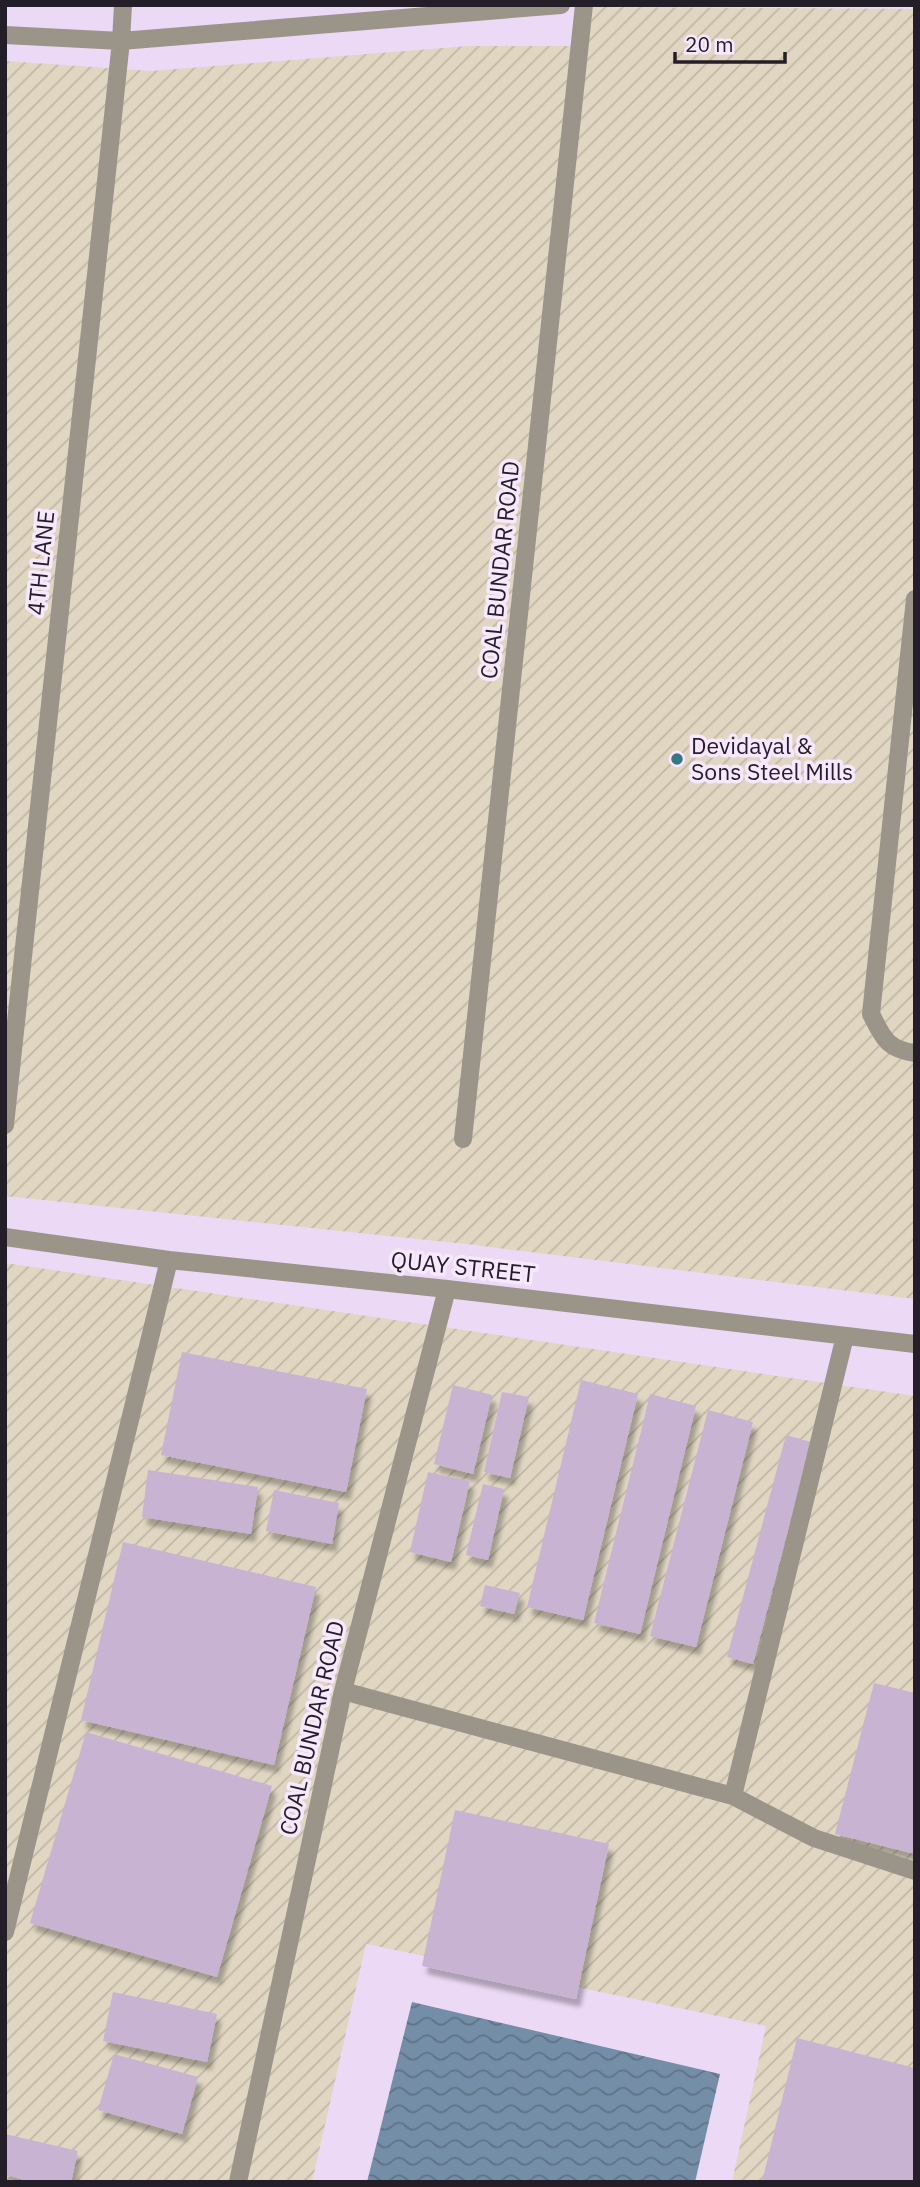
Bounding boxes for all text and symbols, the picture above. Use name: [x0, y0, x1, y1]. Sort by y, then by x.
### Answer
scale bar: [675, 21, 785, 65]
text: 20 m: [685, 30, 734, 58]
street label: COAL BUNDAR ROAD: [473, 459, 525, 680]
street label: 4TH LANE: [20, 509, 60, 617]
place label: Devidayal & Sons Steel Mills: [691, 730, 853, 786]
marker: Devidayal & Sons Steel Mills: [669, 751, 685, 767]
street label: QUAY STREET: [389, 1244, 537, 1289]
street label: COAL BUNDAR ROAD: [272, 1618, 350, 1838]

